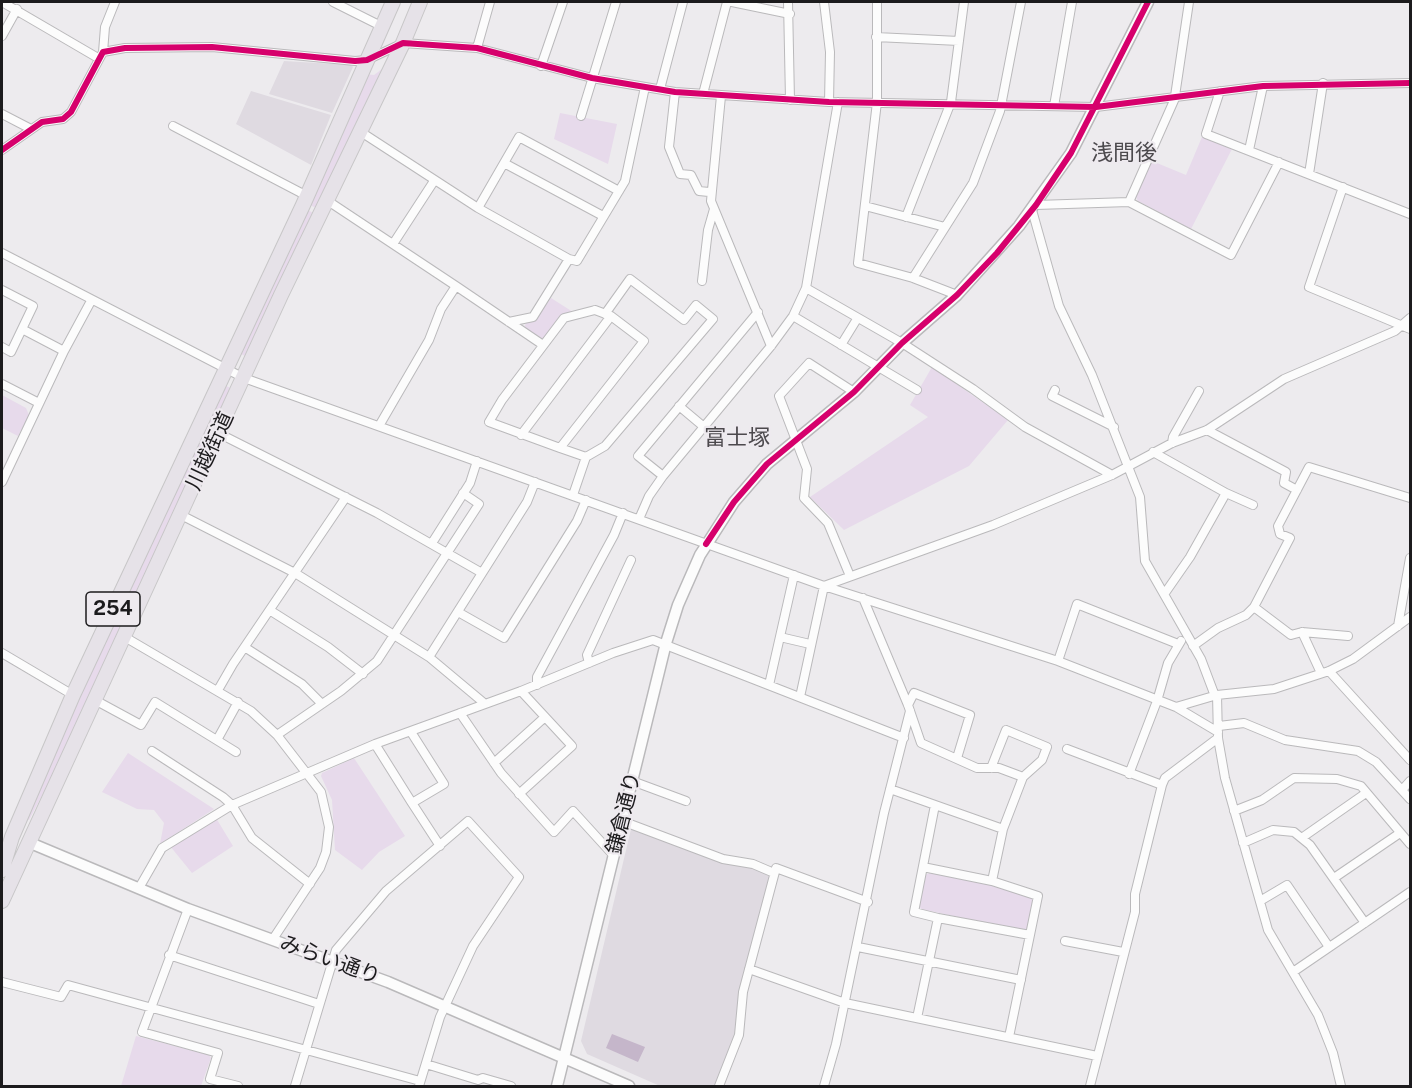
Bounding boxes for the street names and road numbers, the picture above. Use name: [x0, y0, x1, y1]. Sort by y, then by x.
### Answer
street label: 川越街道: [181, 408, 239, 494]
road number: 254: [86, 592, 140, 626]
street label: 鎌倉通り: [602, 769, 646, 857]
street label: みらい通り: [276, 930, 384, 990]

